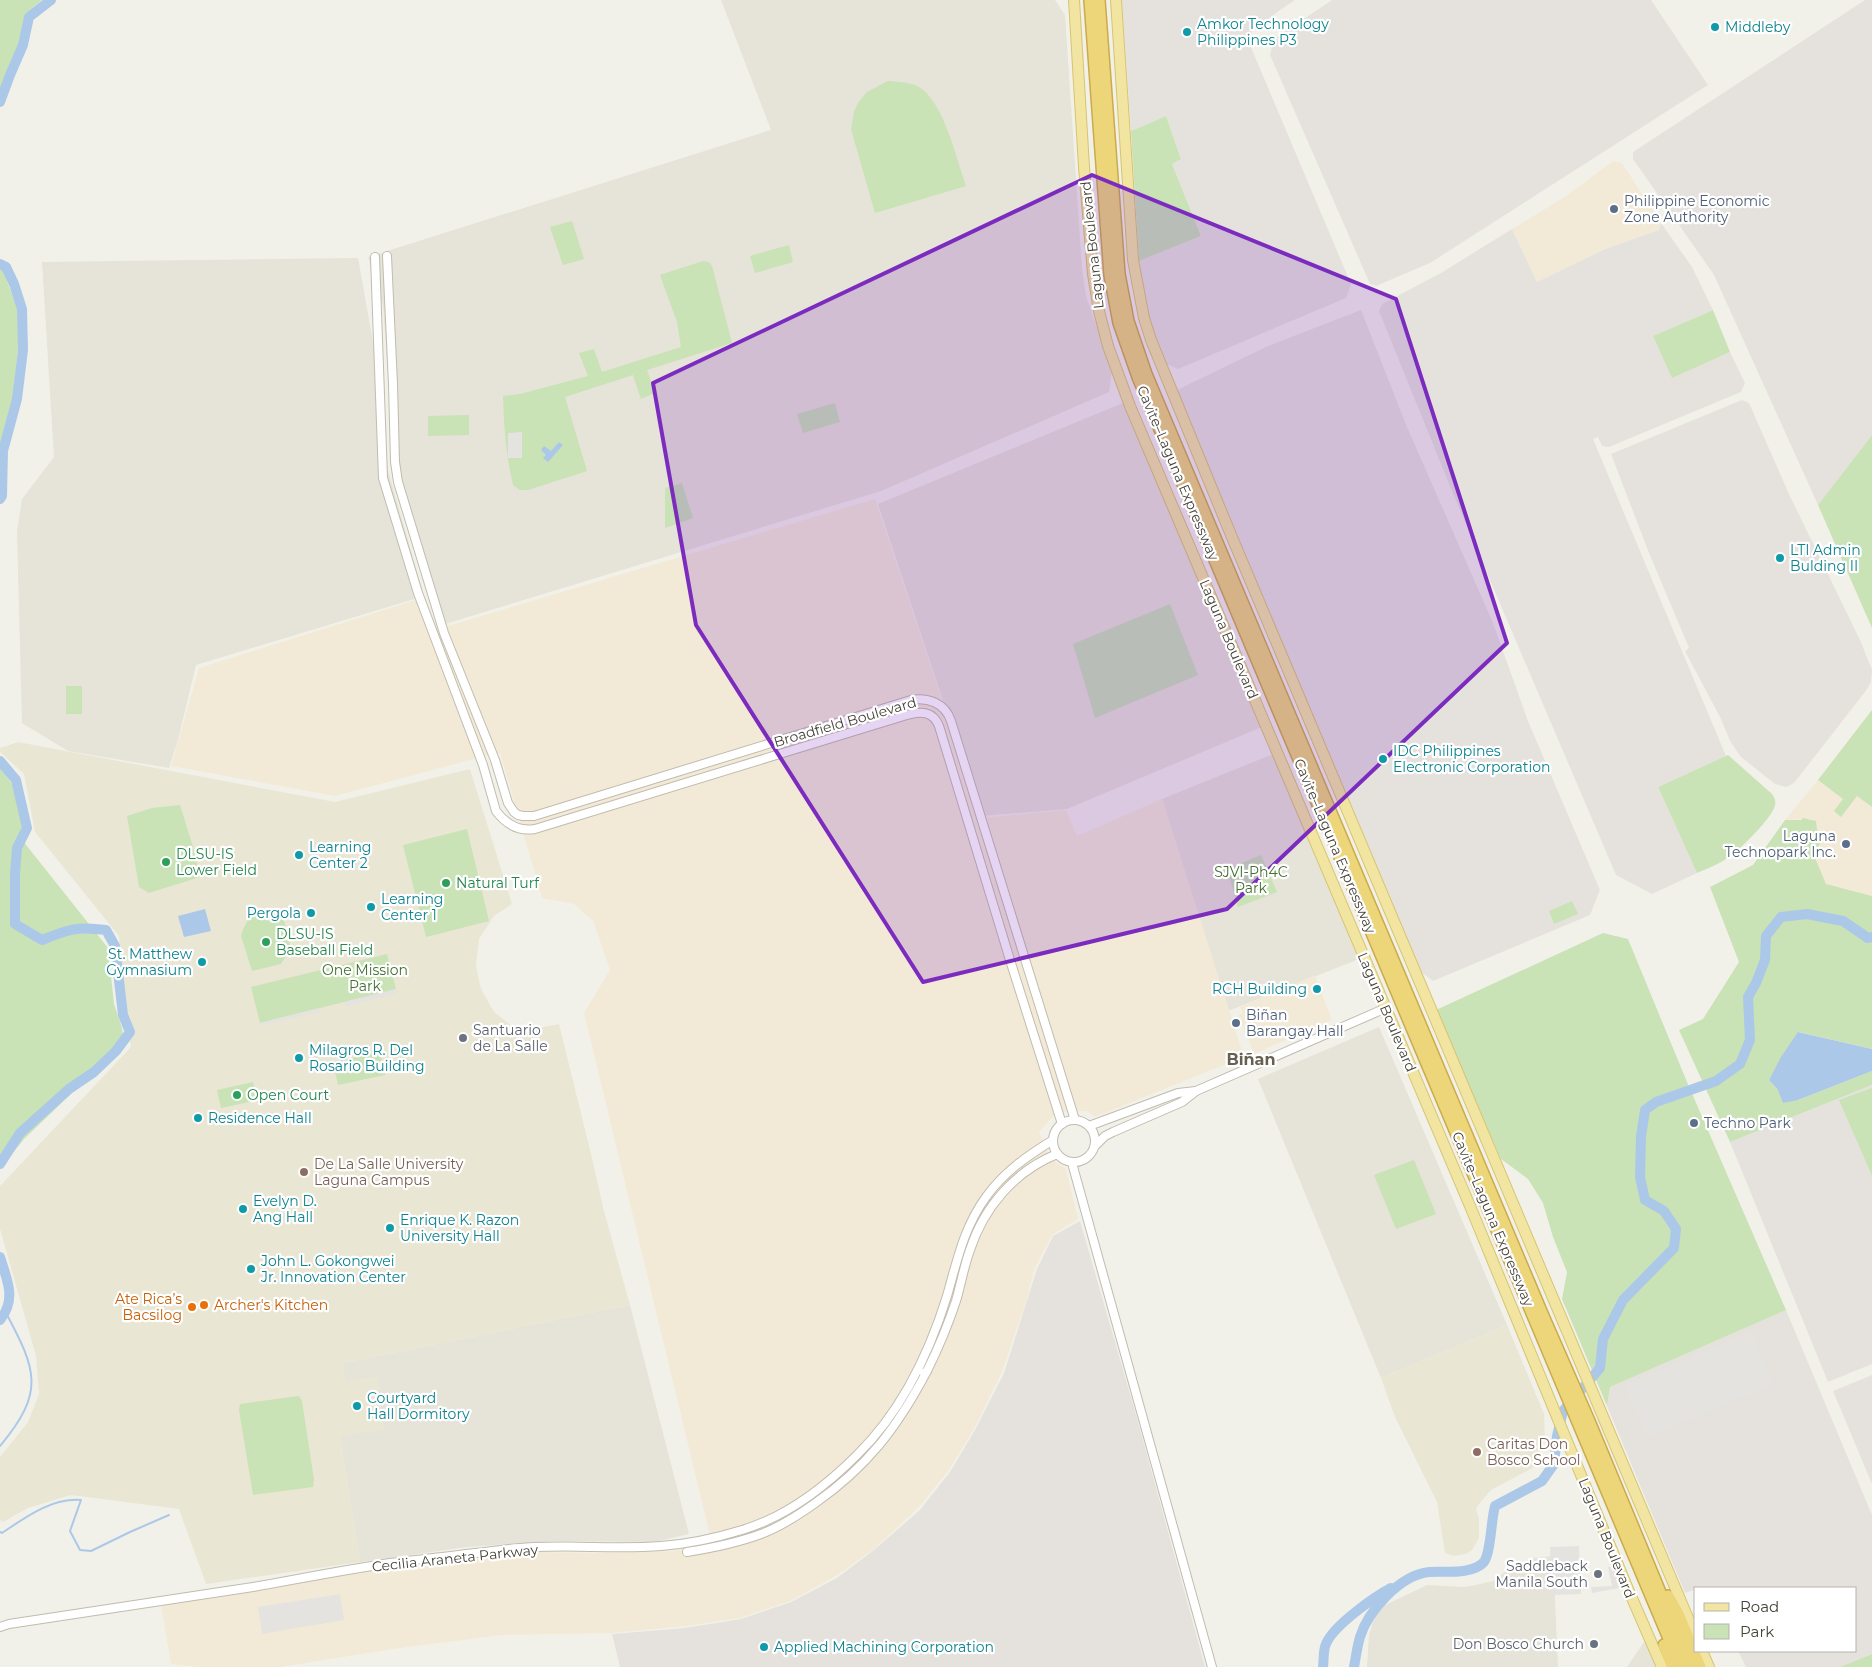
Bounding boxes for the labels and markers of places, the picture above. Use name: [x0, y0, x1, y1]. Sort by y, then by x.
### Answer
place label: Amkor Technology Philippines P3: [1197, 15, 1329, 49]
place label: Middleby: [1725, 18, 1791, 36]
marker: Middleby: [1709, 21, 1721, 33]
marker: Amkor Technology Philippines P3: [1181, 26, 1193, 38]
place label: Philippine Economic Zone Authority: [1624, 192, 1770, 226]
marker: Philippine Economic Zone Authority: [1608, 203, 1620, 215]
place label: LTI Admin Bulding II: [1790, 541, 1861, 575]
marker: LTI Admin Bulding II: [1774, 552, 1786, 564]
place label: IDC Philippines Electronic Corporation: [1393, 742, 1550, 776]
marker: IDC Philippines Electronic Corporation: [1377, 753, 1389, 765]
place label: Laguna Technopark Inc.: [1725, 827, 1836, 861]
place label: Learning Center 2: [309, 838, 371, 872]
marker: Laguna Technopark Inc.: [1840, 838, 1852, 850]
place label: DLSU-IS Lower Field: [176, 845, 257, 879]
marker: Learning Center 2: [293, 849, 305, 861]
marker: DLSU-IS Lower Field: [160, 856, 172, 868]
place label: Natural Turf: [456, 874, 540, 892]
marker: Natural Turf: [440, 877, 452, 889]
place label: Learning Center 1: [381, 890, 443, 924]
marker: Learning Center 1: [365, 901, 377, 913]
place label: Pergola: [247, 904, 301, 922]
marker: Pergola: [305, 907, 317, 919]
place label: DLSU-IS Baseball Field: [276, 925, 373, 959]
marker: DLSU-IS Baseball Field: [260, 936, 272, 948]
place label: St. Matthew Gymnasium: [106, 945, 193, 979]
marker: St. Matthew Gymnasium: [196, 956, 208, 968]
place label: RCH Building: [1212, 980, 1307, 998]
marker: RCH Building: [1311, 983, 1323, 995]
place label: Biñan Barangay Hall: [1246, 1006, 1344, 1040]
marker: Biñan Barangay Hall: [1230, 1017, 1242, 1029]
place label: Santuario de La Salle: [473, 1021, 548, 1055]
marker: Santuario de La Salle: [457, 1032, 469, 1044]
place label: Milagros R. Del Rosario Building: [309, 1041, 425, 1075]
marker: Milagros R. Del Rosario Building: [293, 1052, 305, 1064]
place label: Open Court: [247, 1086, 329, 1104]
marker: Open Court: [231, 1089, 243, 1101]
place label: Residence Hall: [208, 1109, 312, 1127]
marker: Residence Hall: [192, 1112, 204, 1124]
place label: Techno Park: [1704, 1114, 1791, 1132]
marker: Techno Park: [1688, 1117, 1700, 1129]
place label: De La Salle University Laguna Campus: [314, 1155, 464, 1189]
marker: De La Salle University Laguna Campus: [298, 1166, 310, 1178]
place label: Evelyn D. Ang Hall: [253, 1192, 317, 1226]
marker: Evelyn D. Ang Hall: [237, 1203, 249, 1215]
place label: Enrique K. Razon University Hall: [400, 1211, 519, 1245]
marker: Enrique K. Razon University Hall: [384, 1222, 396, 1234]
place label: John L. Gokongwei Jr. Innovation Center: [260, 1252, 406, 1286]
marker: John L. Gokongwei Jr. Innovation Center: [245, 1263, 257, 1275]
place label: Ate Rica’s Bacsilog: [115, 1290, 182, 1324]
place label: Archer's Kitchen: [214, 1296, 328, 1314]
marker: Archer's Kitchen: [198, 1299, 210, 1311]
marker: Ate Rica’s Bacsilog: [186, 1301, 198, 1313]
place label: Courtyard Hall Dormitory: [367, 1389, 470, 1423]
marker: Courtyard Hall Dormitory: [351, 1400, 363, 1412]
place label: Caritas Don Bosco School: [1487, 1435, 1581, 1469]
marker: Caritas Don Bosco School: [1471, 1446, 1483, 1458]
place label: Saddleback Manila South: [1496, 1557, 1589, 1591]
marker: Saddleback Manila South: [1592, 1568, 1604, 1580]
place label: Don Bosco Church: [1453, 1635, 1584, 1653]
place label: Applied Machining Corporation: [774, 1638, 994, 1656]
marker: Don Bosco Church: [1588, 1638, 1600, 1650]
marker: Applied Machining Corporation: [758, 1641, 770, 1653]

